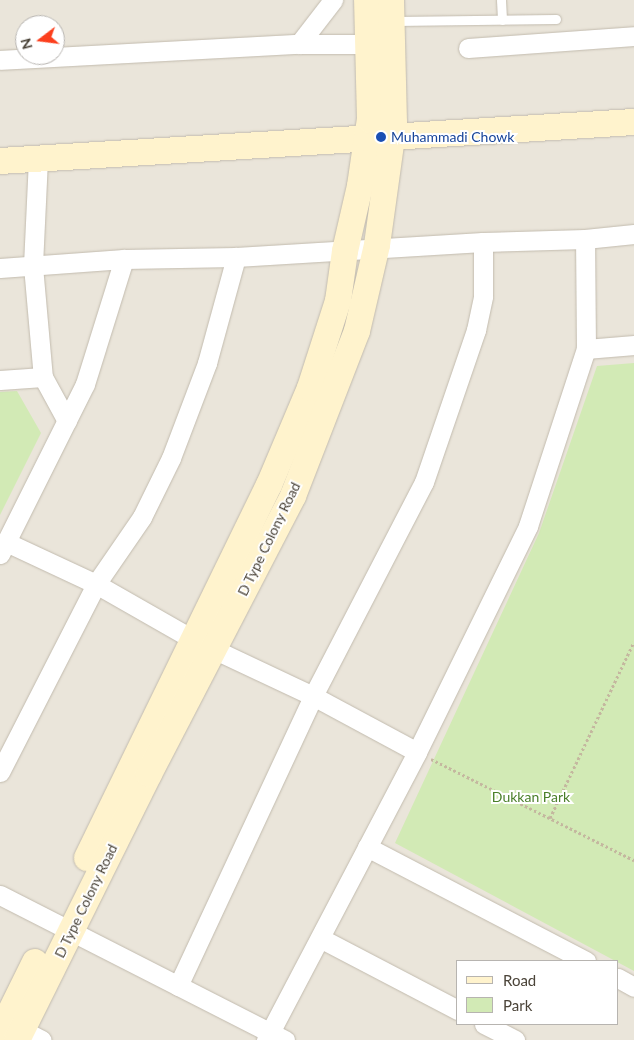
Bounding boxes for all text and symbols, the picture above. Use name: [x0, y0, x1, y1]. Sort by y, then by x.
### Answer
north arrow: [15, 15, 65, 65]
text: N: [16, 36, 36, 51]
place label: Muhammadi Chowk: [391, 129, 514, 145]
marker: Muhammadi Chowk: [375, 131, 387, 143]
street label: D Type Colony Road: [234, 479, 304, 599]
park label: Dukkan Park: [492, 789, 570, 805]
street label: D Type Colony Road: [51, 841, 121, 961]
legend: [456, 960, 619, 1025]
text: Road: [503, 971, 536, 989]
text: Park: [503, 996, 532, 1014]

